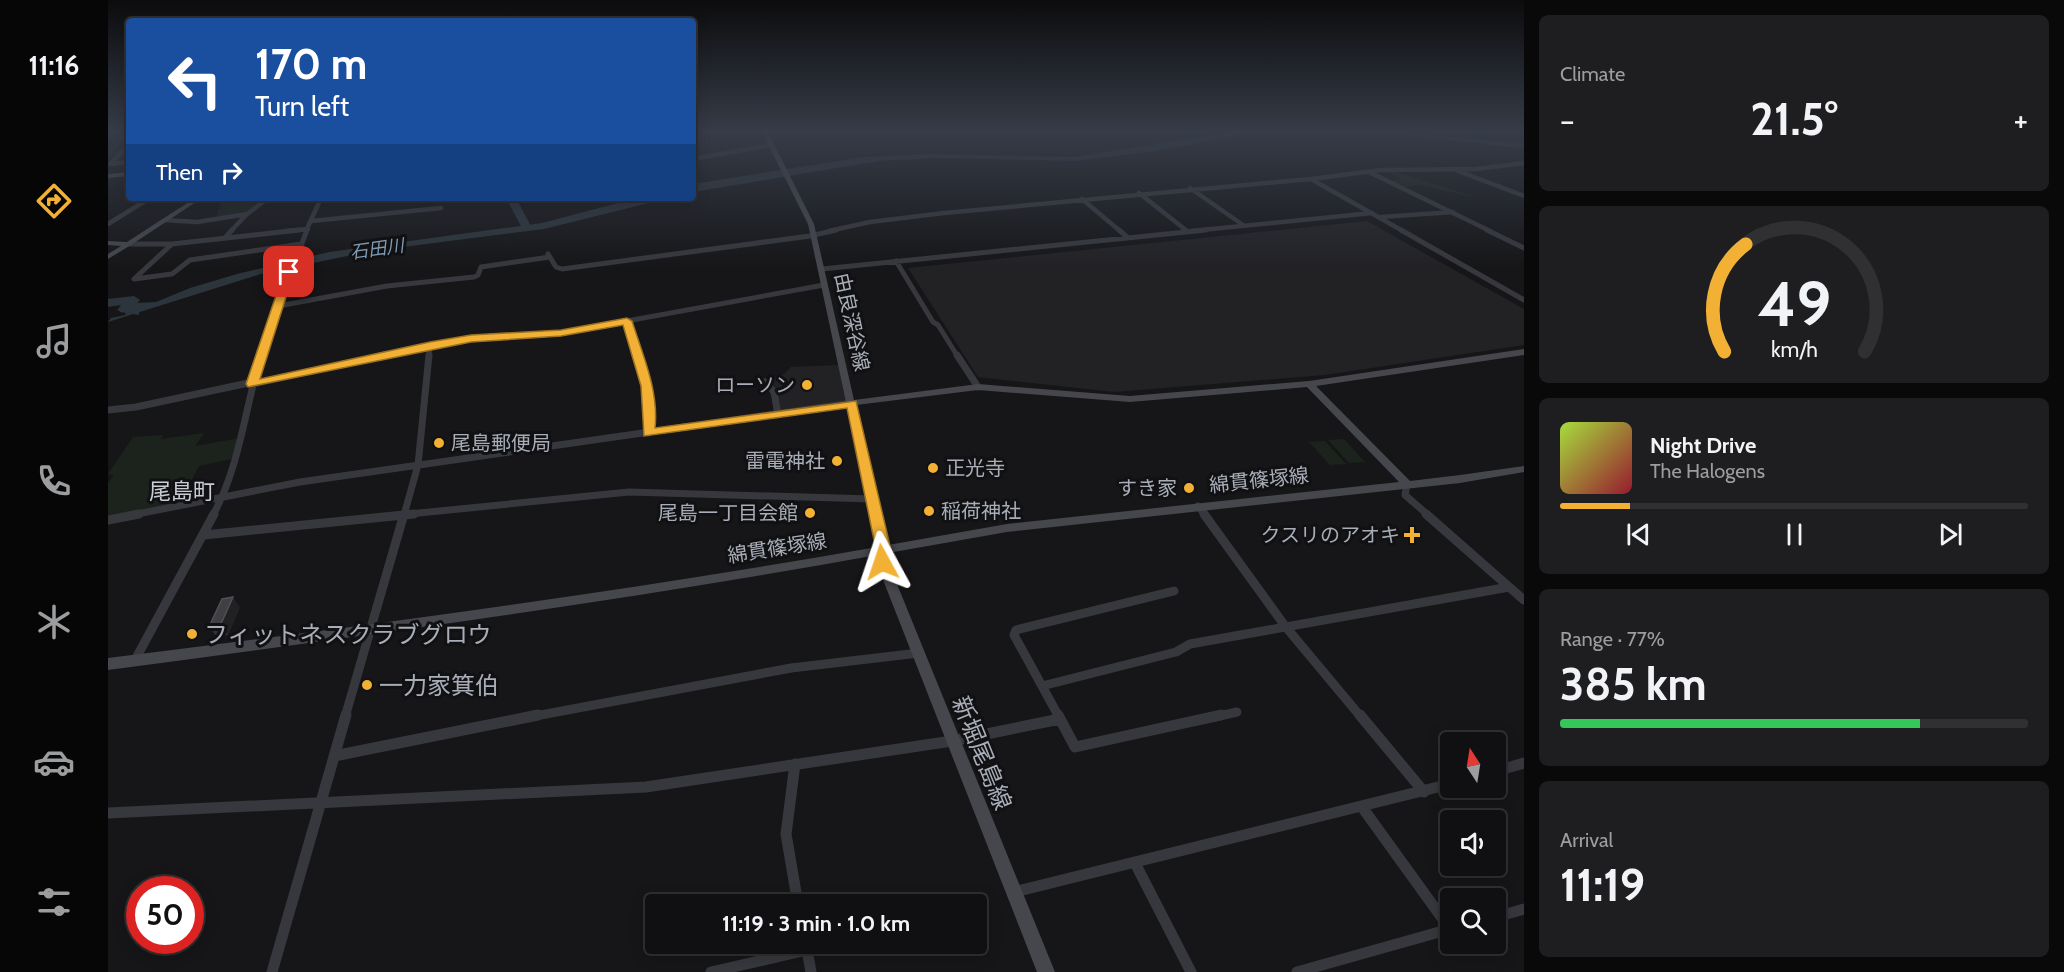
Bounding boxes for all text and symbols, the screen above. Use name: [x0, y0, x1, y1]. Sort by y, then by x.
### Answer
text: 170 m: [255, 38, 367, 90]
icon: left: [156, 42, 234, 120]
text: 11:16: [28, 49, 80, 82]
text: Climate: [1560, 62, 1625, 86]
text: Turn left: [255, 90, 349, 123]
text: 21.5°: [1750, 92, 1838, 146]
text: −: [1560, 100, 1575, 140]
text: +: [2013, 100, 2028, 140]
icon: right: [215, 156, 248, 189]
text: Then: [156, 159, 203, 186]
icon: directions: [33, 180, 75, 222]
water label: 石田川: [349, 234, 407, 264]
pin: [263, 246, 314, 297]
icon: arrive: [272, 255, 305, 288]
text: 49: [1757, 266, 1831, 342]
street label: 由良深谷線: [830, 271, 874, 373]
icon: music: [33, 320, 75, 362]
text: km/h: [1771, 336, 1817, 362]
place label: ローソン: [715, 373, 795, 397]
marker: ローソン: [800, 378, 814, 392]
place label: 尾島郵便局: [451, 431, 551, 455]
text: Night Drive: [1650, 432, 1756, 459]
marker: 尾島郵便局: [432, 436, 446, 450]
place label: 雷電神社: [745, 449, 825, 473]
marker: 雷電神社: [830, 454, 844, 468]
place label: 正光寺: [945, 456, 1005, 480]
text: The Halogens: [1650, 459, 1765, 483]
icon: phone: [33, 460, 75, 502]
marker: 正光寺: [926, 461, 940, 475]
street label: 綿貫篠塚線: [1208, 463, 1310, 497]
place label: すき家: [1117, 476, 1177, 500]
district label: 尾島町: [149, 478, 215, 505]
marker: すき家: [1182, 481, 1196, 495]
place label: 稲荷神社: [941, 499, 1021, 523]
place label: 尾島一丁目会館: [658, 501, 798, 525]
marker: 稲荷神社: [922, 504, 936, 518]
marker: 尾島一丁目会館: [803, 506, 817, 520]
icon: previous: [1622, 518, 1655, 551]
icon: pause: [1778, 518, 1811, 551]
icon: next: [1934, 518, 1967, 551]
place label: クスリのアオキ: [1261, 523, 1400, 547]
street label: 綿貫篠塚線: [726, 528, 828, 568]
marker: クスリのアオキ: [1405, 528, 1419, 542]
position arrow: [850, 530, 914, 594]
icon: climate: [33, 601, 75, 643]
place label: フィットネスクラブグロウ: [204, 620, 492, 649]
marker: フィットネスクラブグロウ: [185, 627, 199, 641]
text: Range · 77%: [1560, 627, 1665, 651]
text: 385 km: [1560, 657, 1707, 711]
place label: 一力家箕伯: [379, 671, 499, 700]
marker: 一力家箕伯: [360, 678, 374, 692]
street label: 新堀尾島線: [946, 692, 1018, 814]
north arrow: [1440, 732, 1506, 798]
map controls: [1440, 732, 1506, 954]
icon: car: [33, 741, 75, 783]
button: sound: [1440, 810, 1506, 876]
text: Arrival: [1560, 828, 1613, 852]
text: 11:19: [1560, 858, 1645, 912]
speed limit sign: 50: [126, 876, 204, 954]
icon: filters: [33, 881, 75, 923]
button: search: [1440, 888, 1506, 954]
text: 11:19 · 3 min · 1.0 km: [722, 910, 910, 937]

